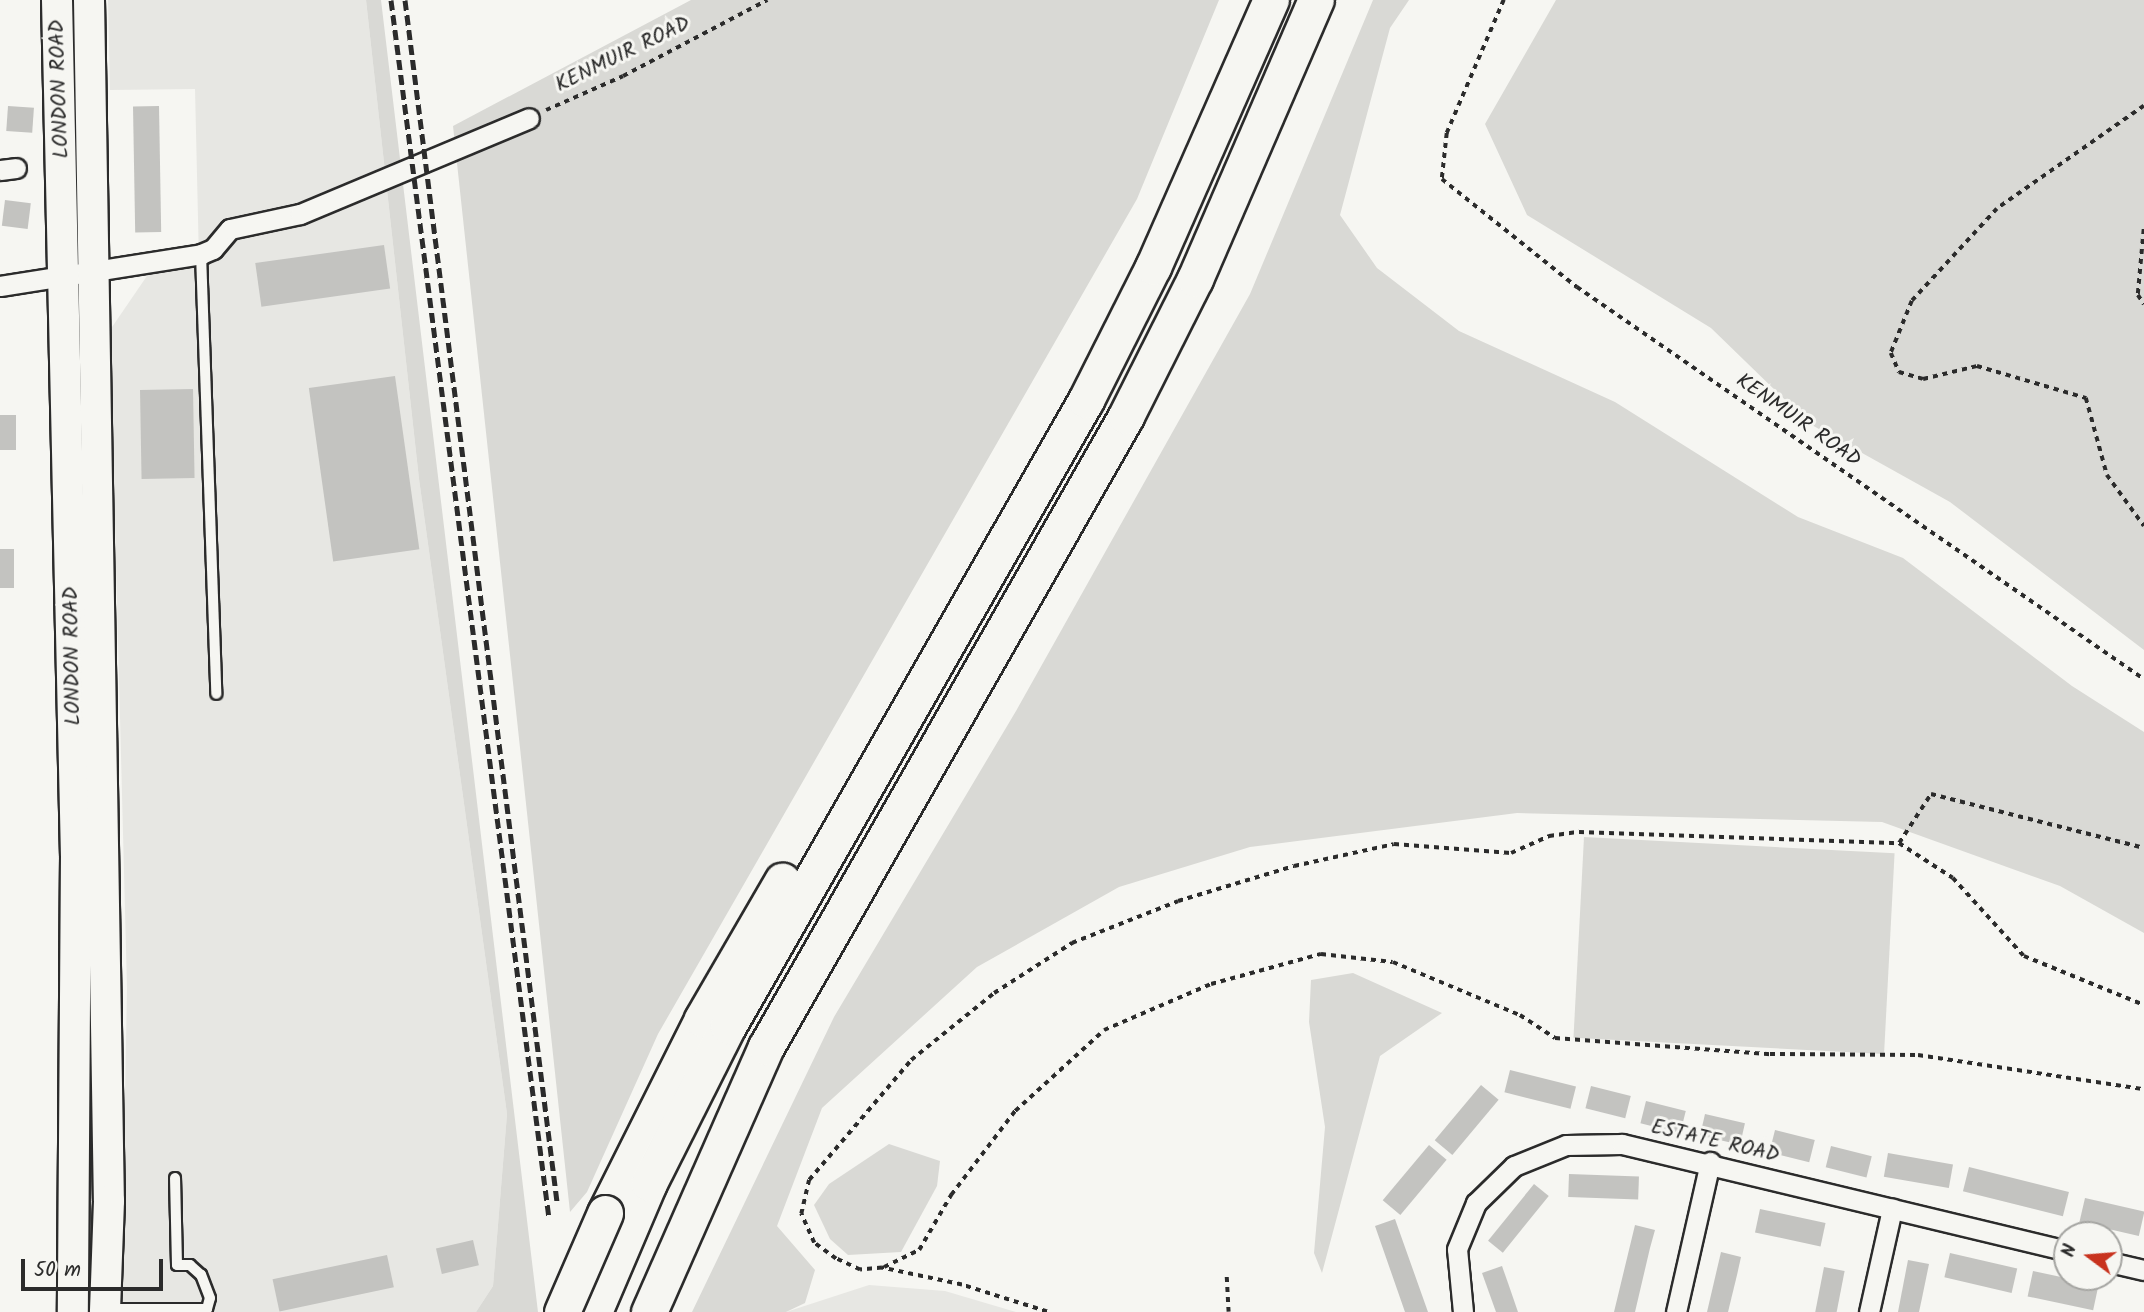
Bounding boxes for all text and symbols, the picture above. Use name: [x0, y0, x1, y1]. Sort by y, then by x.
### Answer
street label: KENMUIR ROAD: [552, 12, 694, 98]
street label: LONDON ROAD: [45, 19, 75, 159]
street label: KENMUIR ROAD: [1731, 369, 1865, 473]
street label: LONDON ROAD: [59, 586, 87, 726]
street label: ESTATE ROAD: [1648, 1115, 1782, 1169]
north arrow: [2053, 1221, 2123, 1291]
text: N: [2054, 1241, 2086, 1261]
scale bar: [24, 1246, 166, 1290]
text: 50 m: [34, 1254, 81, 1287]

